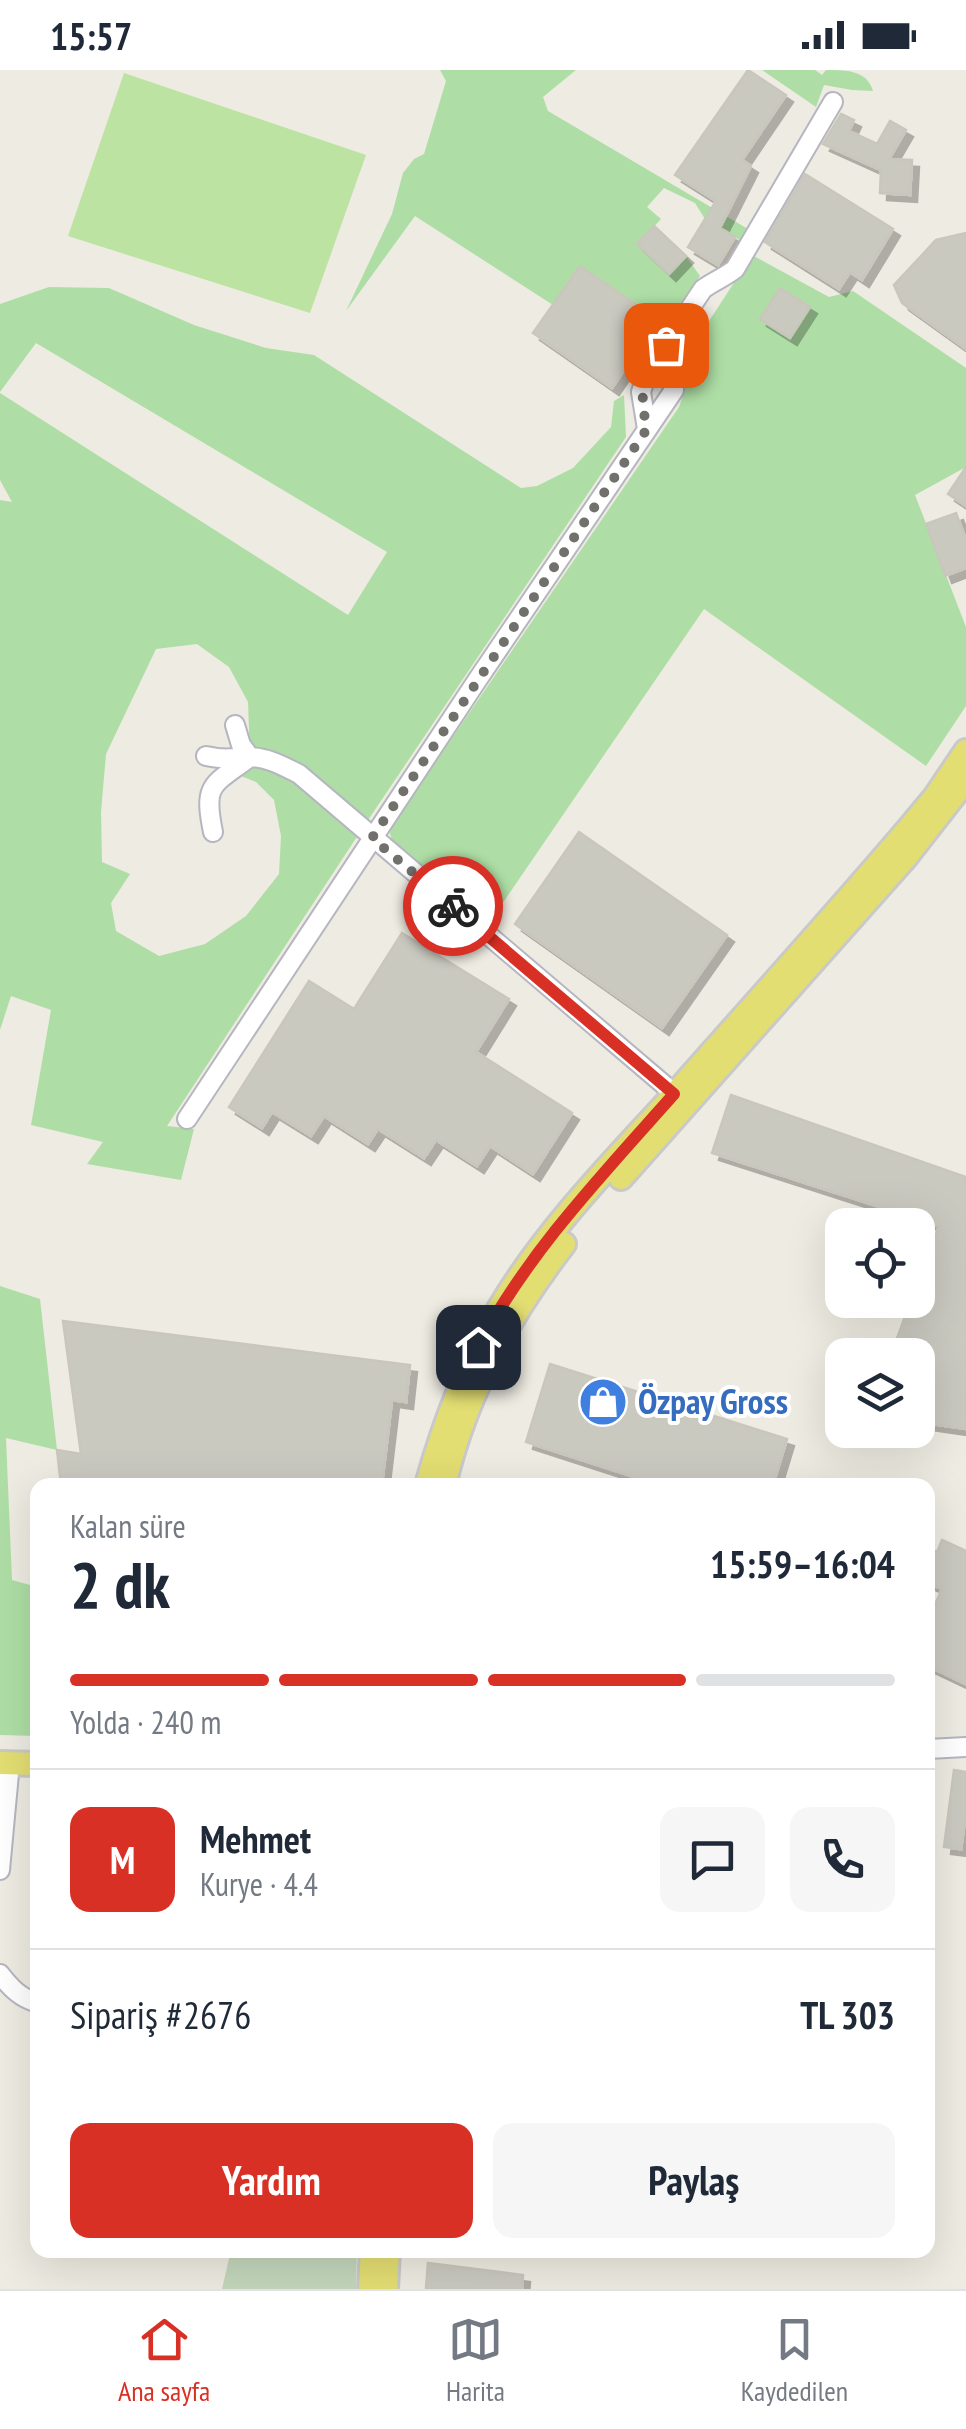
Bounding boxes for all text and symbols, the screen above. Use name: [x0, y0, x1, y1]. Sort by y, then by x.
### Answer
text: 15:57: [50, 11, 132, 60]
pin: [624, 303, 709, 388]
icon: bag: [639, 318, 694, 373]
courier: [403, 856, 503, 956]
icon: bike: [426, 879, 481, 934]
map controls: [825, 1208, 935, 1448]
button: locate: [825, 1208, 935, 1318]
pin: [436, 1305, 521, 1390]
icon: home: [451, 1320, 506, 1375]
button: layers: [825, 1338, 935, 1448]
shop icon: Özpay Gross: [577, 1376, 629, 1428]
place label: Özpay Gross: [638, 1378, 788, 1424]
text: Kalan süre: [70, 1505, 186, 1547]
text: 15:59–16:04: [710, 1539, 895, 1588]
text: 2 dk: [70, 1542, 170, 1626]
text: Yolda · 240 m: [70, 1701, 221, 1743]
button: chat: [660, 1807, 765, 1912]
button: phone: [790, 1807, 895, 1912]
text: Mehmet: [200, 1814, 311, 1863]
text: M: [110, 1835, 135, 1884]
text: Kurye · 4.4: [200, 1863, 318, 1905]
text: Sipariş #2676: [70, 1990, 251, 2039]
text: TL 303: [800, 1990, 895, 2039]
button: Yardım: [70, 2123, 473, 2238]
button: Paylaş: [493, 2123, 895, 2238]
tab: Ana sayfa: [118, 2312, 210, 2409]
tab: Harita: [446, 2312, 505, 2409]
tab: Kaydedilen: [741, 2312, 848, 2409]

